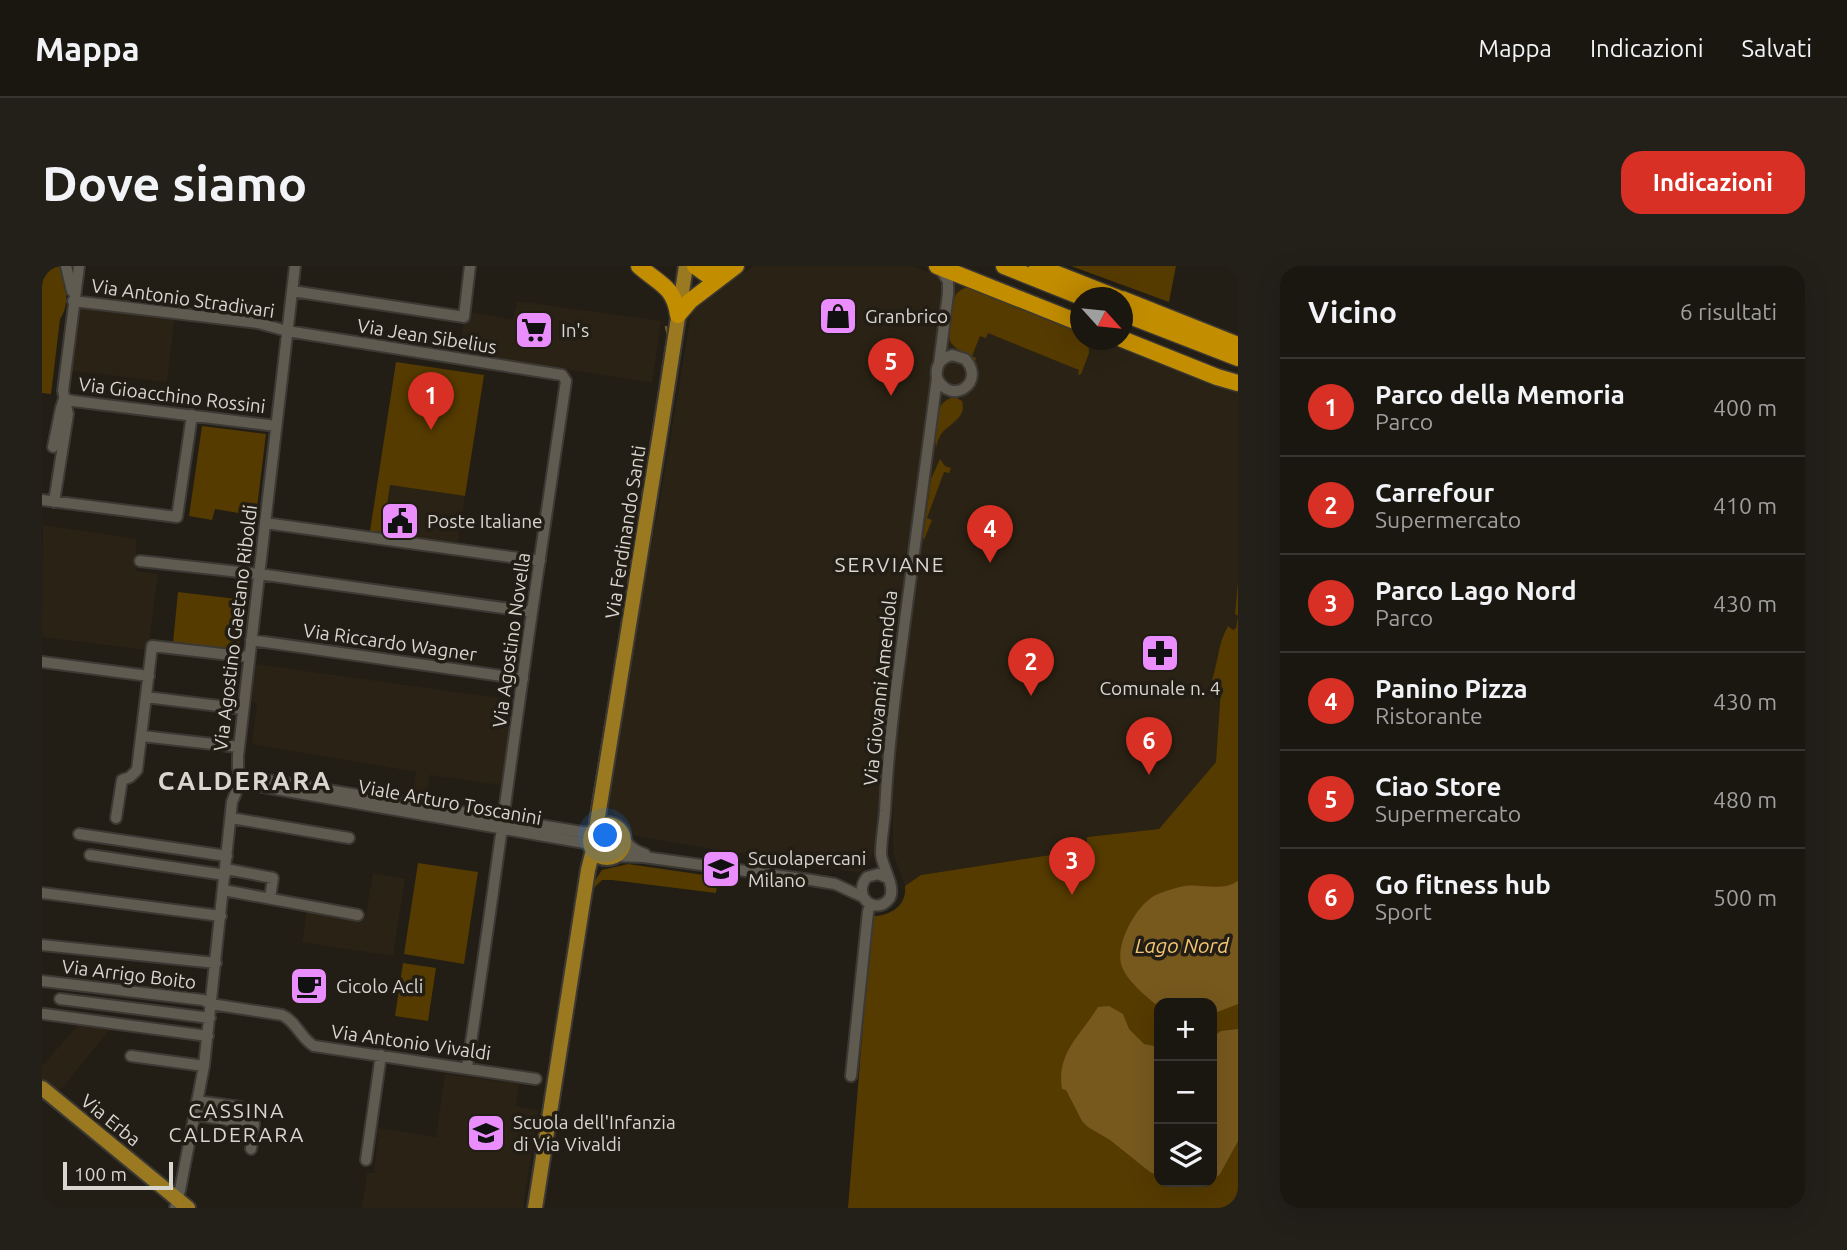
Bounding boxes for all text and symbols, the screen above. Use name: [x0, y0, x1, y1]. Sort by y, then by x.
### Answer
text: Mappa: [35, 30, 140, 67]
text: Mappa: [1478, 35, 1552, 62]
text: Indicazioni: [1590, 35, 1704, 62]
text: Salvati: [1742, 35, 1812, 62]
button: Indicazioni: [1621, 151, 1805, 214]
text: Dove siamo: [42, 155, 307, 210]
street label: Via Antonio Stradivari: [90, 274, 276, 322]
north arrow: [1070, 287, 1133, 350]
shop icon: Granbrico: [817, 295, 859, 337]
text: Vicino: [1308, 295, 1397, 329]
text: 6 risultati: [1680, 299, 1777, 324]
place label: Granbrico: [865, 305, 948, 327]
supermarket icon: In's: [513, 309, 555, 351]
street label: Via Jean Sibelius: [356, 314, 498, 358]
place label: In's: [561, 319, 589, 341]
pin: 5: [868, 338, 914, 396]
pin: 1: [408, 372, 454, 430]
street label: Via Gioacchino Rossini: [77, 373, 267, 417]
text: Parco della Memoria: [1375, 380, 1625, 409]
text: 1: [1325, 395, 1337, 420]
text: 400 m: [1713, 395, 1777, 420]
text: Parco: [1375, 409, 1433, 434]
street label: Via Ferdinando Santi: [600, 444, 650, 620]
text: Carrefour: [1375, 478, 1494, 507]
text: 2: [1325, 493, 1337, 518]
text: 410 m: [1713, 493, 1777, 518]
public building icon: Poste Italiane: [379, 500, 421, 542]
street label: Via Agostino Gaetano Riboldi: [209, 503, 261, 753]
pin: 4: [967, 505, 1013, 563]
text: Supermercato: [1375, 507, 1521, 532]
place label: Poste Italiane: [427, 510, 543, 532]
street label: Via Agostino Novella: [488, 551, 534, 729]
district label: SERVIANE: [835, 552, 945, 576]
text: Parco Lago Nord: [1375, 576, 1577, 605]
street label: Via Giovanni Amendola: [859, 589, 901, 787]
text: 3: [1325, 591, 1337, 616]
text: 430 m: [1713, 591, 1777, 616]
text: Parco: [1375, 605, 1433, 630]
street label: Via Riccardo Wagner: [302, 619, 478, 665]
pharmacy icon: Comunale n. 4: [1139, 632, 1181, 674]
pin: 2: [1008, 638, 1054, 696]
text: Panino Pizza: [1375, 674, 1528, 703]
place label: Comunale n. 4: [1099, 677, 1221, 699]
text: 4: [1325, 689, 1337, 714]
text: 430 m: [1713, 689, 1777, 714]
text: Ristorante: [1375, 703, 1483, 728]
pin: 6: [1126, 717, 1172, 775]
district label: CALDERARA: [158, 766, 332, 795]
text: Ciao Store: [1375, 772, 1501, 801]
street label: Viale Arturo Toscanini: [357, 775, 543, 829]
text: 5: [1325, 787, 1337, 812]
text: 480 m: [1713, 787, 1777, 812]
text: Supermercato: [1375, 801, 1521, 826]
your location: [588, 818, 622, 852]
pin: 3: [1049, 837, 1095, 895]
place label: Scuolapercani Milano: [748, 847, 866, 891]
school or university icon: Scuolapercani Milano: [700, 848, 742, 890]
text: Go fitness hub: [1375, 870, 1551, 899]
text: 6: [1325, 885, 1337, 910]
text: 500 m: [1713, 885, 1777, 910]
text: Sport: [1375, 899, 1432, 924]
water label: Lago Nord: [1135, 933, 1230, 957]
street label: Via Arrigo Boito: [60, 955, 198, 993]
cafe icon: Cicolo Acli: [288, 965, 330, 1007]
place label: Cicolo Acli: [336, 975, 423, 997]
map controls: [1154, 998, 1217, 1187]
button: +: [1154, 998, 1217, 1061]
street label: Via Antonio Vivaldi: [330, 1020, 492, 1064]
button: −: [1154, 1061, 1217, 1124]
street label: Via Erba: [77, 1089, 145, 1151]
district label: CASSINA CALDERARA: [169, 1098, 306, 1146]
place label: Scuola dell'Infanzia di Via Vivaldi: [513, 1111, 676, 1155]
school or university icon: Scuola dell'Infanzia di Via Vivaldi: [465, 1112, 507, 1154]
button: layers: [1154, 1124, 1217, 1187]
scale bar: [63, 1159, 173, 1191]
text: 100 m: [74, 1163, 127, 1185]

